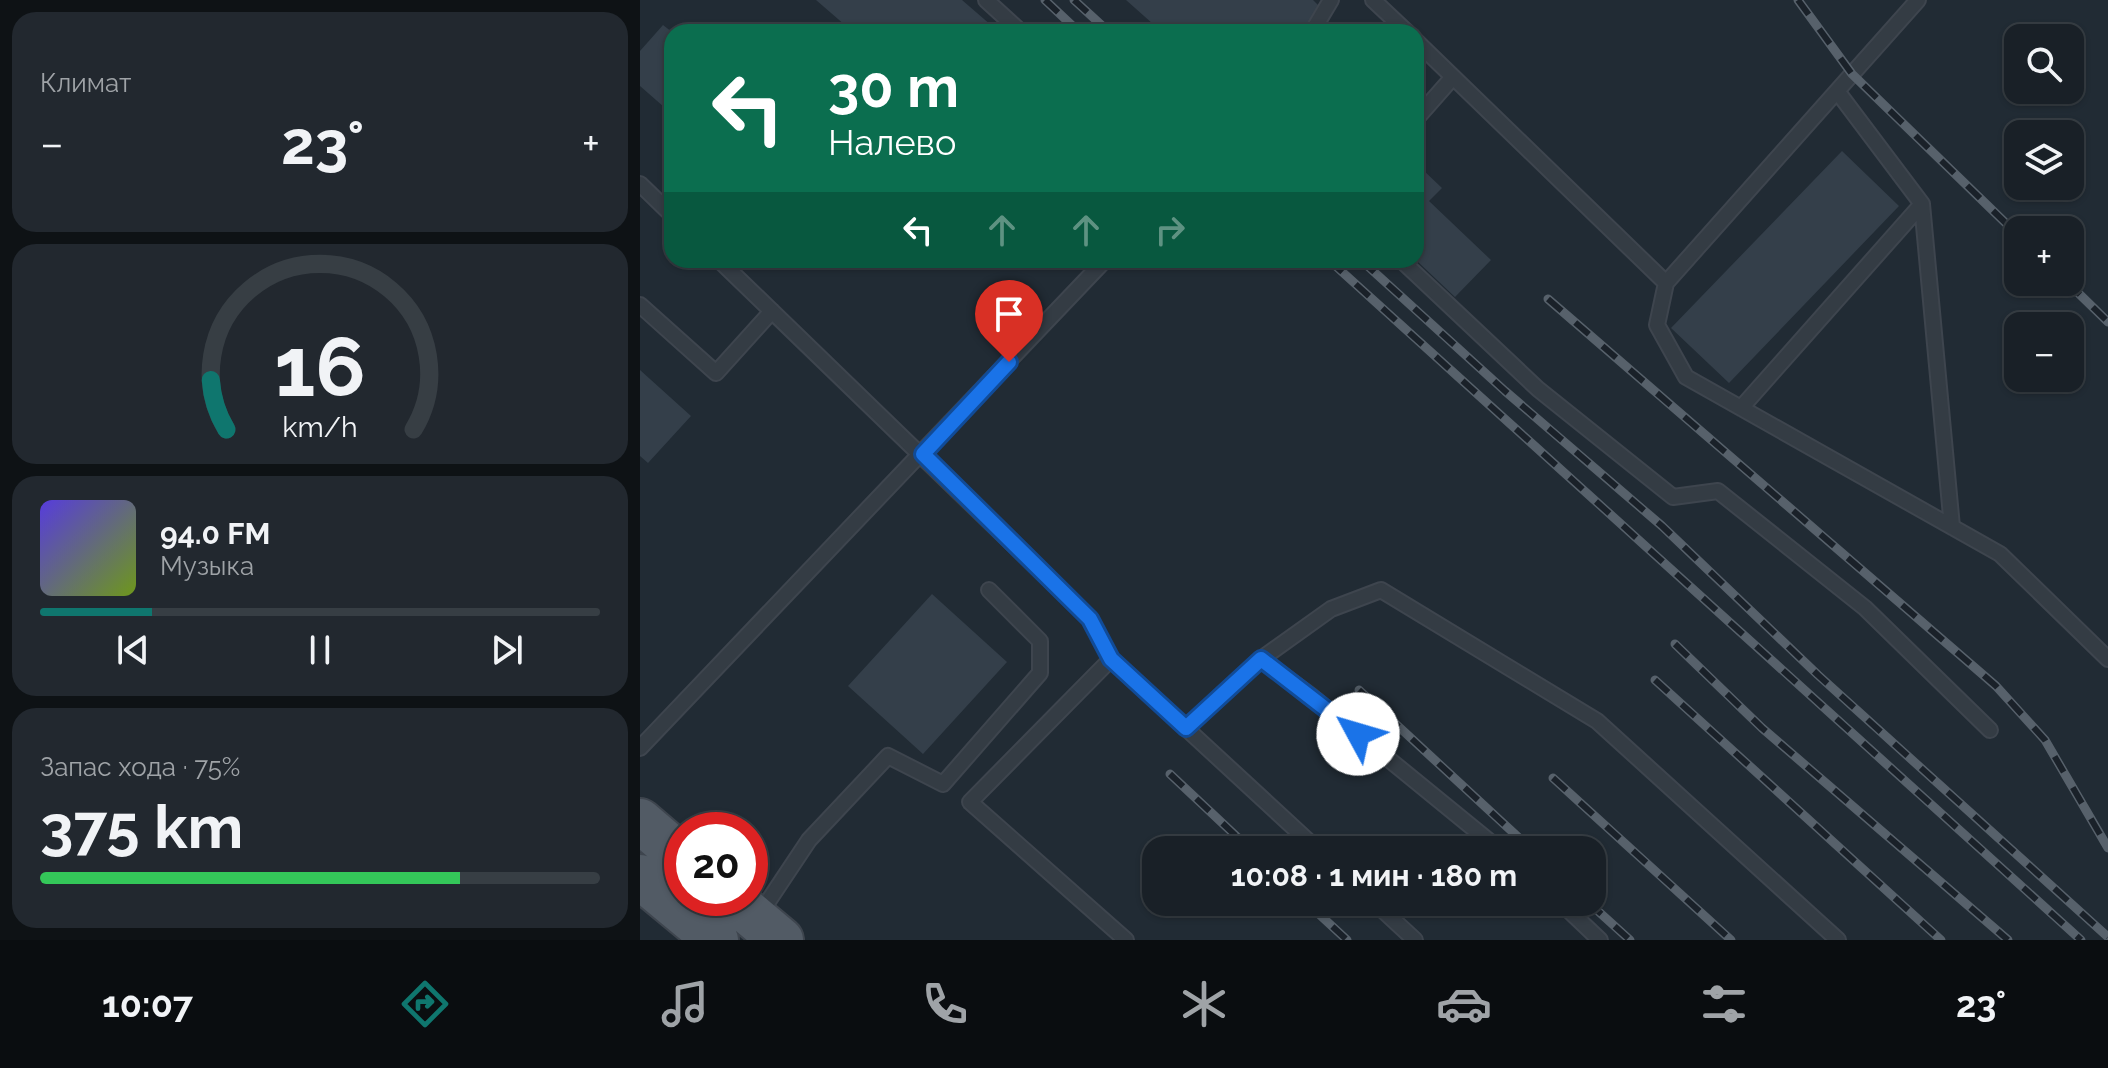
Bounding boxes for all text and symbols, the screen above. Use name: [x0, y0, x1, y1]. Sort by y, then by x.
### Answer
map controls: [2004, 24, 2084, 392]
button: search: [2004, 24, 2084, 104]
text: 30 m: [828, 54, 959, 120]
icon: left: [696, 56, 800, 160]
text: Климат: [40, 68, 131, 98]
text: 23°: [281, 108, 364, 178]
text: −: [40, 118, 64, 169]
text: +: [582, 118, 600, 169]
button: layers: [2004, 120, 2084, 200]
text: Налево: [828, 121, 956, 163]
icon: left: [896, 208, 940, 252]
icon: ahead: [980, 208, 1024, 252]
icon: ahead: [1064, 208, 1108, 252]
icon: right: [1148, 208, 1192, 252]
button: +: [2004, 216, 2084, 296]
pin: [975, 280, 1043, 362]
icon: arrive: [987, 292, 1031, 336]
button: −: [2004, 312, 2084, 392]
text: 16: [274, 318, 366, 415]
text: km/h: [282, 410, 358, 444]
text: 94.0 FM: [160, 516, 270, 551]
text: Музыка: [160, 551, 254, 581]
icon: previous: [111, 628, 155, 672]
icon: pause: [298, 628, 342, 672]
icon: next: [485, 628, 529, 672]
position arrow: [1316, 692, 1400, 776]
text: Запас хода · 75%: [40, 752, 240, 782]
text: 375 km: [40, 792, 243, 862]
speed limit sign: 20: [664, 812, 768, 916]
text: 10:08 · 1 мин · 180 m: [1231, 858, 1517, 893]
icon: directions: [397, 976, 453, 1032]
icon: music: [657, 976, 713, 1032]
icon: phone: [917, 976, 973, 1032]
icon: climate: [1176, 976, 1232, 1032]
icon: car: [1436, 976, 1492, 1032]
icon: filters: [1696, 976, 1752, 1032]
text: 10:07: [102, 983, 193, 1025]
text: 23°: [1956, 983, 2006, 1025]

